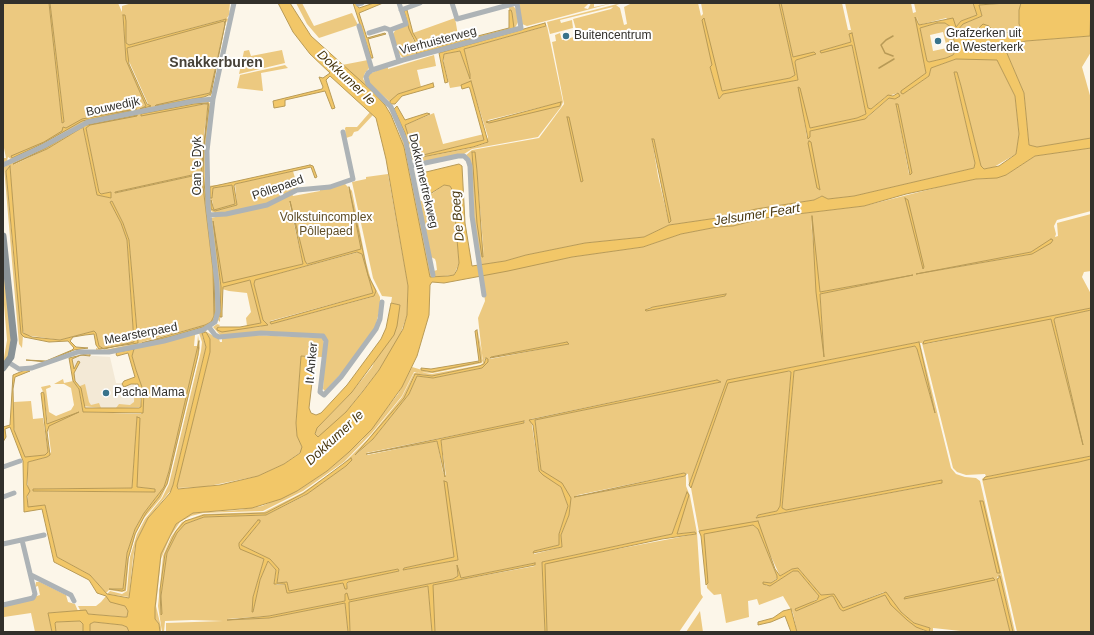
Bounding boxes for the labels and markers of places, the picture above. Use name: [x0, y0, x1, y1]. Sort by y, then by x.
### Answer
place label: Grafzerken uit de Westerkerk: [946, 27, 1023, 55]
place label: Buitencentrum: [574, 29, 651, 43]
marker: Buitencentrum: [561, 31, 571, 41]
marker: Grafzerken uit de Westerkerk: [933, 36, 943, 46]
place label: Pacha Mama: [114, 386, 185, 400]
marker: Pacha Mama: [101, 388, 111, 398]

